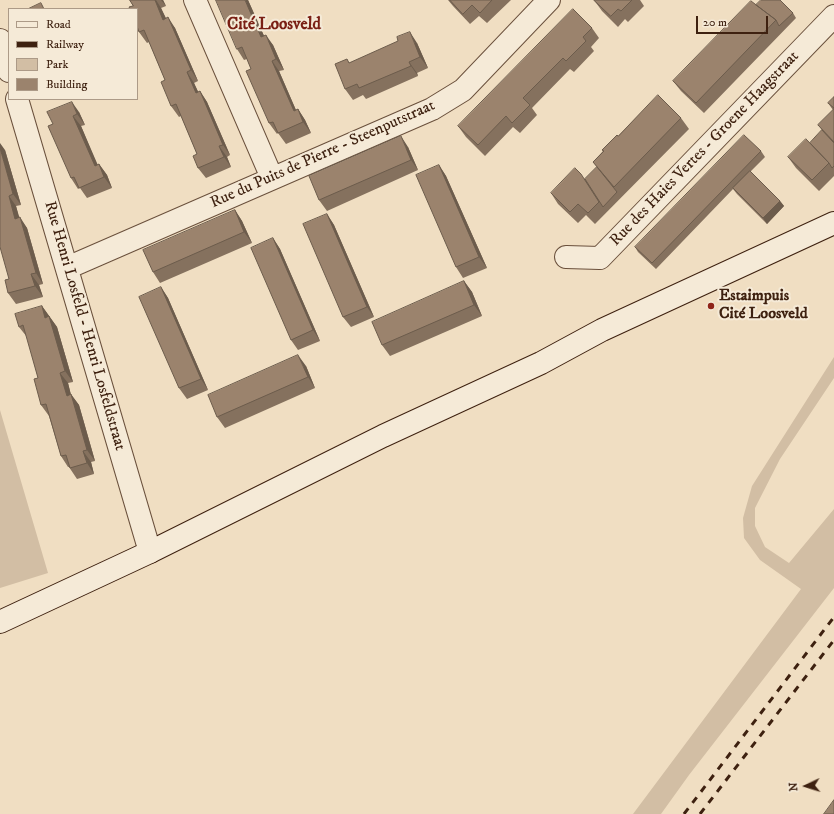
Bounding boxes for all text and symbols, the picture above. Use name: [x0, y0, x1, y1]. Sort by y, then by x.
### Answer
legend: [8, 8, 138, 100]
scale bar: [698, 8, 770, 34]
district label: Cité Loosveld: [227, 15, 321, 35]
text: 20 m: [703, 15, 727, 30]
text: Road: [46, 17, 71, 32]
text: Railway: [46, 37, 84, 52]
street label: Rue des Haies Vertes - Groene Haagstraat: [606, 47, 804, 251]
text: Park: [46, 57, 68, 72]
text: Building: [46, 77, 87, 92]
street label: Rue du Puits de Pierre - Steenputstraat: [208, 97, 438, 213]
street label: Rue Henri Losfeld - Henri Losfeldstraat: [39, 199, 129, 453]
place label: Estaimpuis Cité Loosveld: [719, 287, 808, 325]
marker: Estaimpuis Cité Loosveld: [706, 301, 716, 311]
north arrow: [786, 766, 826, 806]
text: N: [787, 782, 801, 792]

